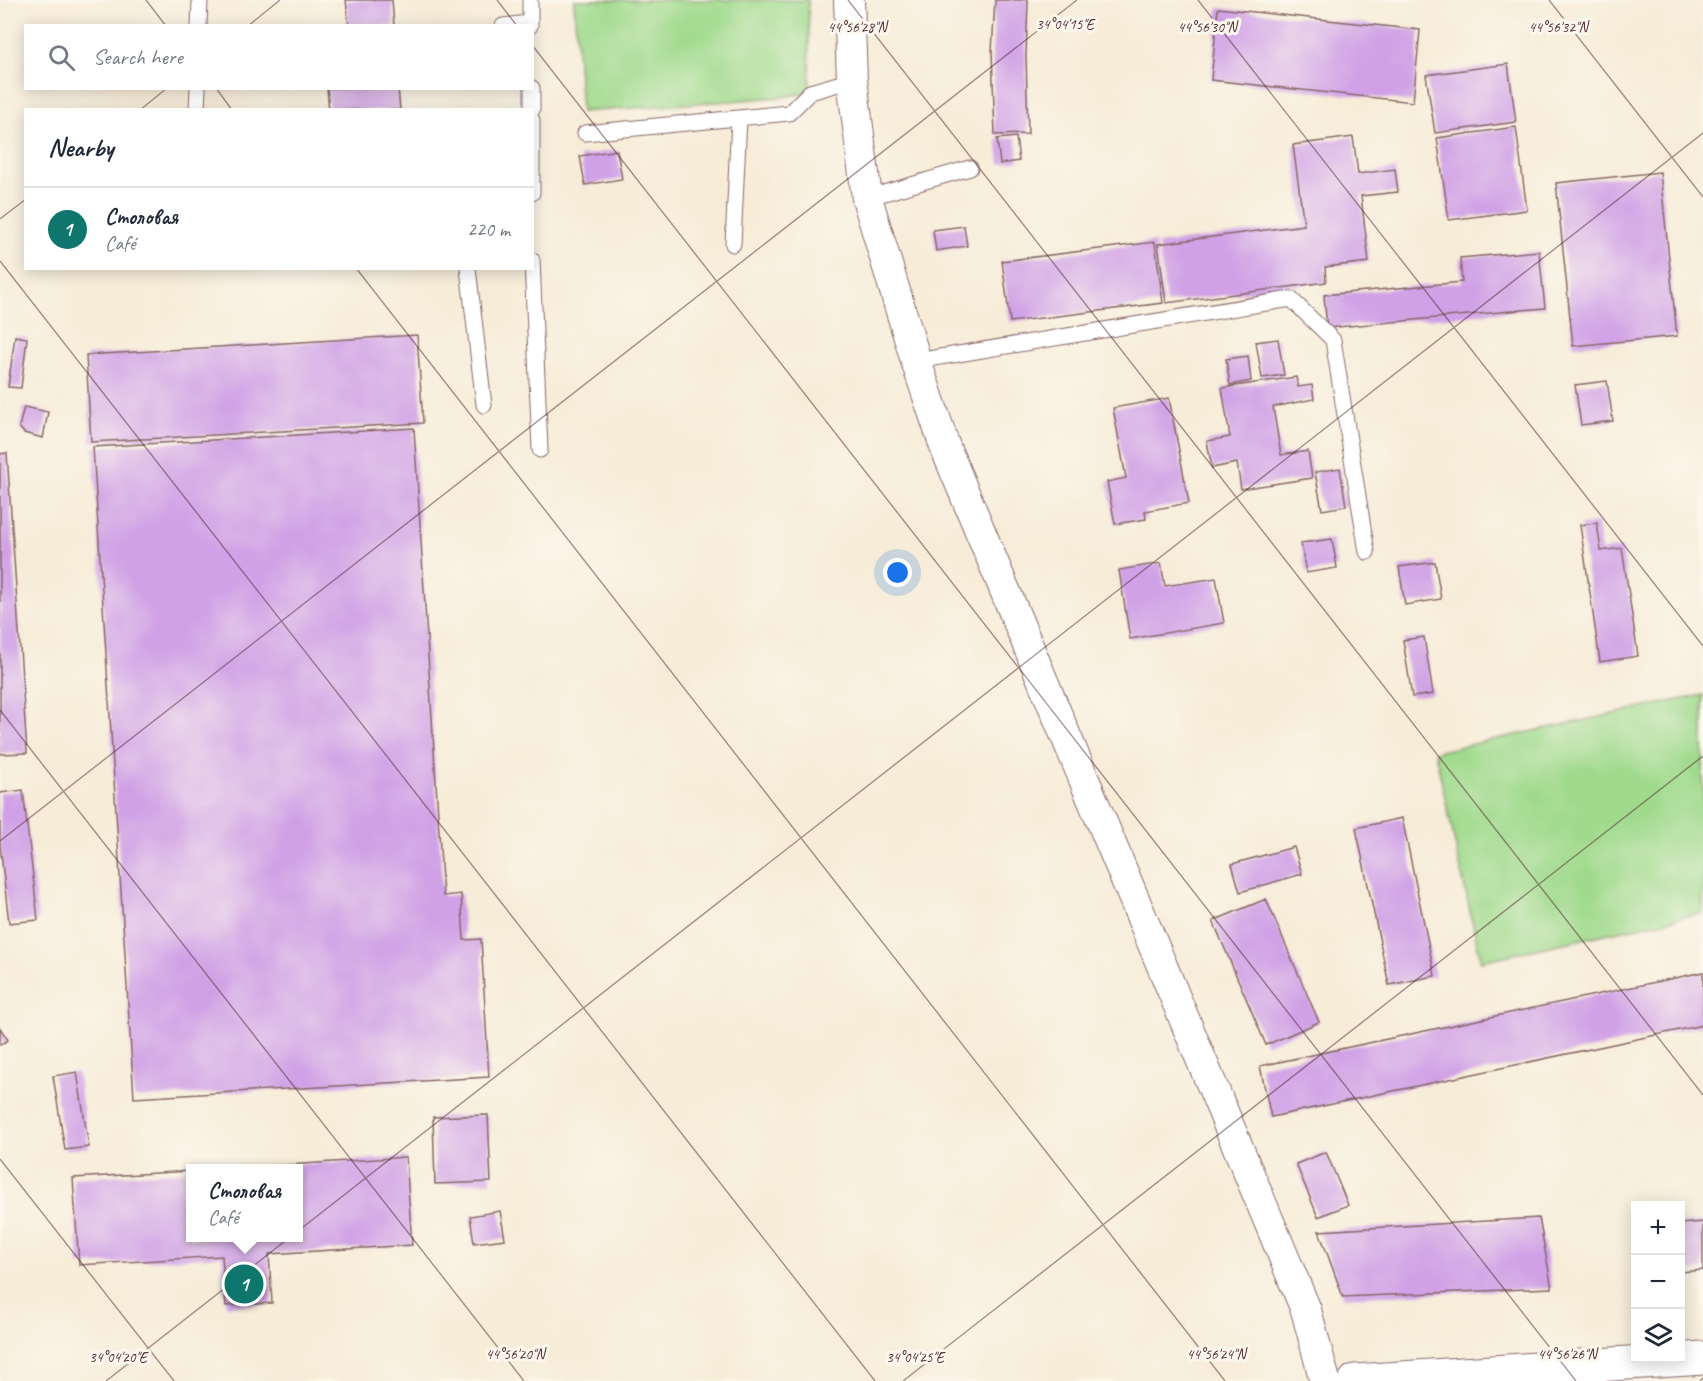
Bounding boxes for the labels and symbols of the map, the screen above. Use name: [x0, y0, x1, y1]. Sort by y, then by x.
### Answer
text: 34°04'15"E: [1036, 15, 1096, 34]
text: 44°56'28"N: [827, 18, 890, 37]
text: 44°56'30"N: [1177, 18, 1240, 37]
text: 44°56'32"N: [1528, 18, 1591, 37]
your location: [883, 558, 912, 587]
pin: 1: [224, 1262, 264, 1306]
text: 44°56'20"N: [485, 1345, 548, 1364]
text: 44°56'24"N: [1186, 1345, 1249, 1364]
text: 44°56'26"N: [1537, 1345, 1600, 1364]
text: 34°04'20"E: [89, 1348, 149, 1367]
text: 34°04'25"E: [886, 1348, 946, 1367]

